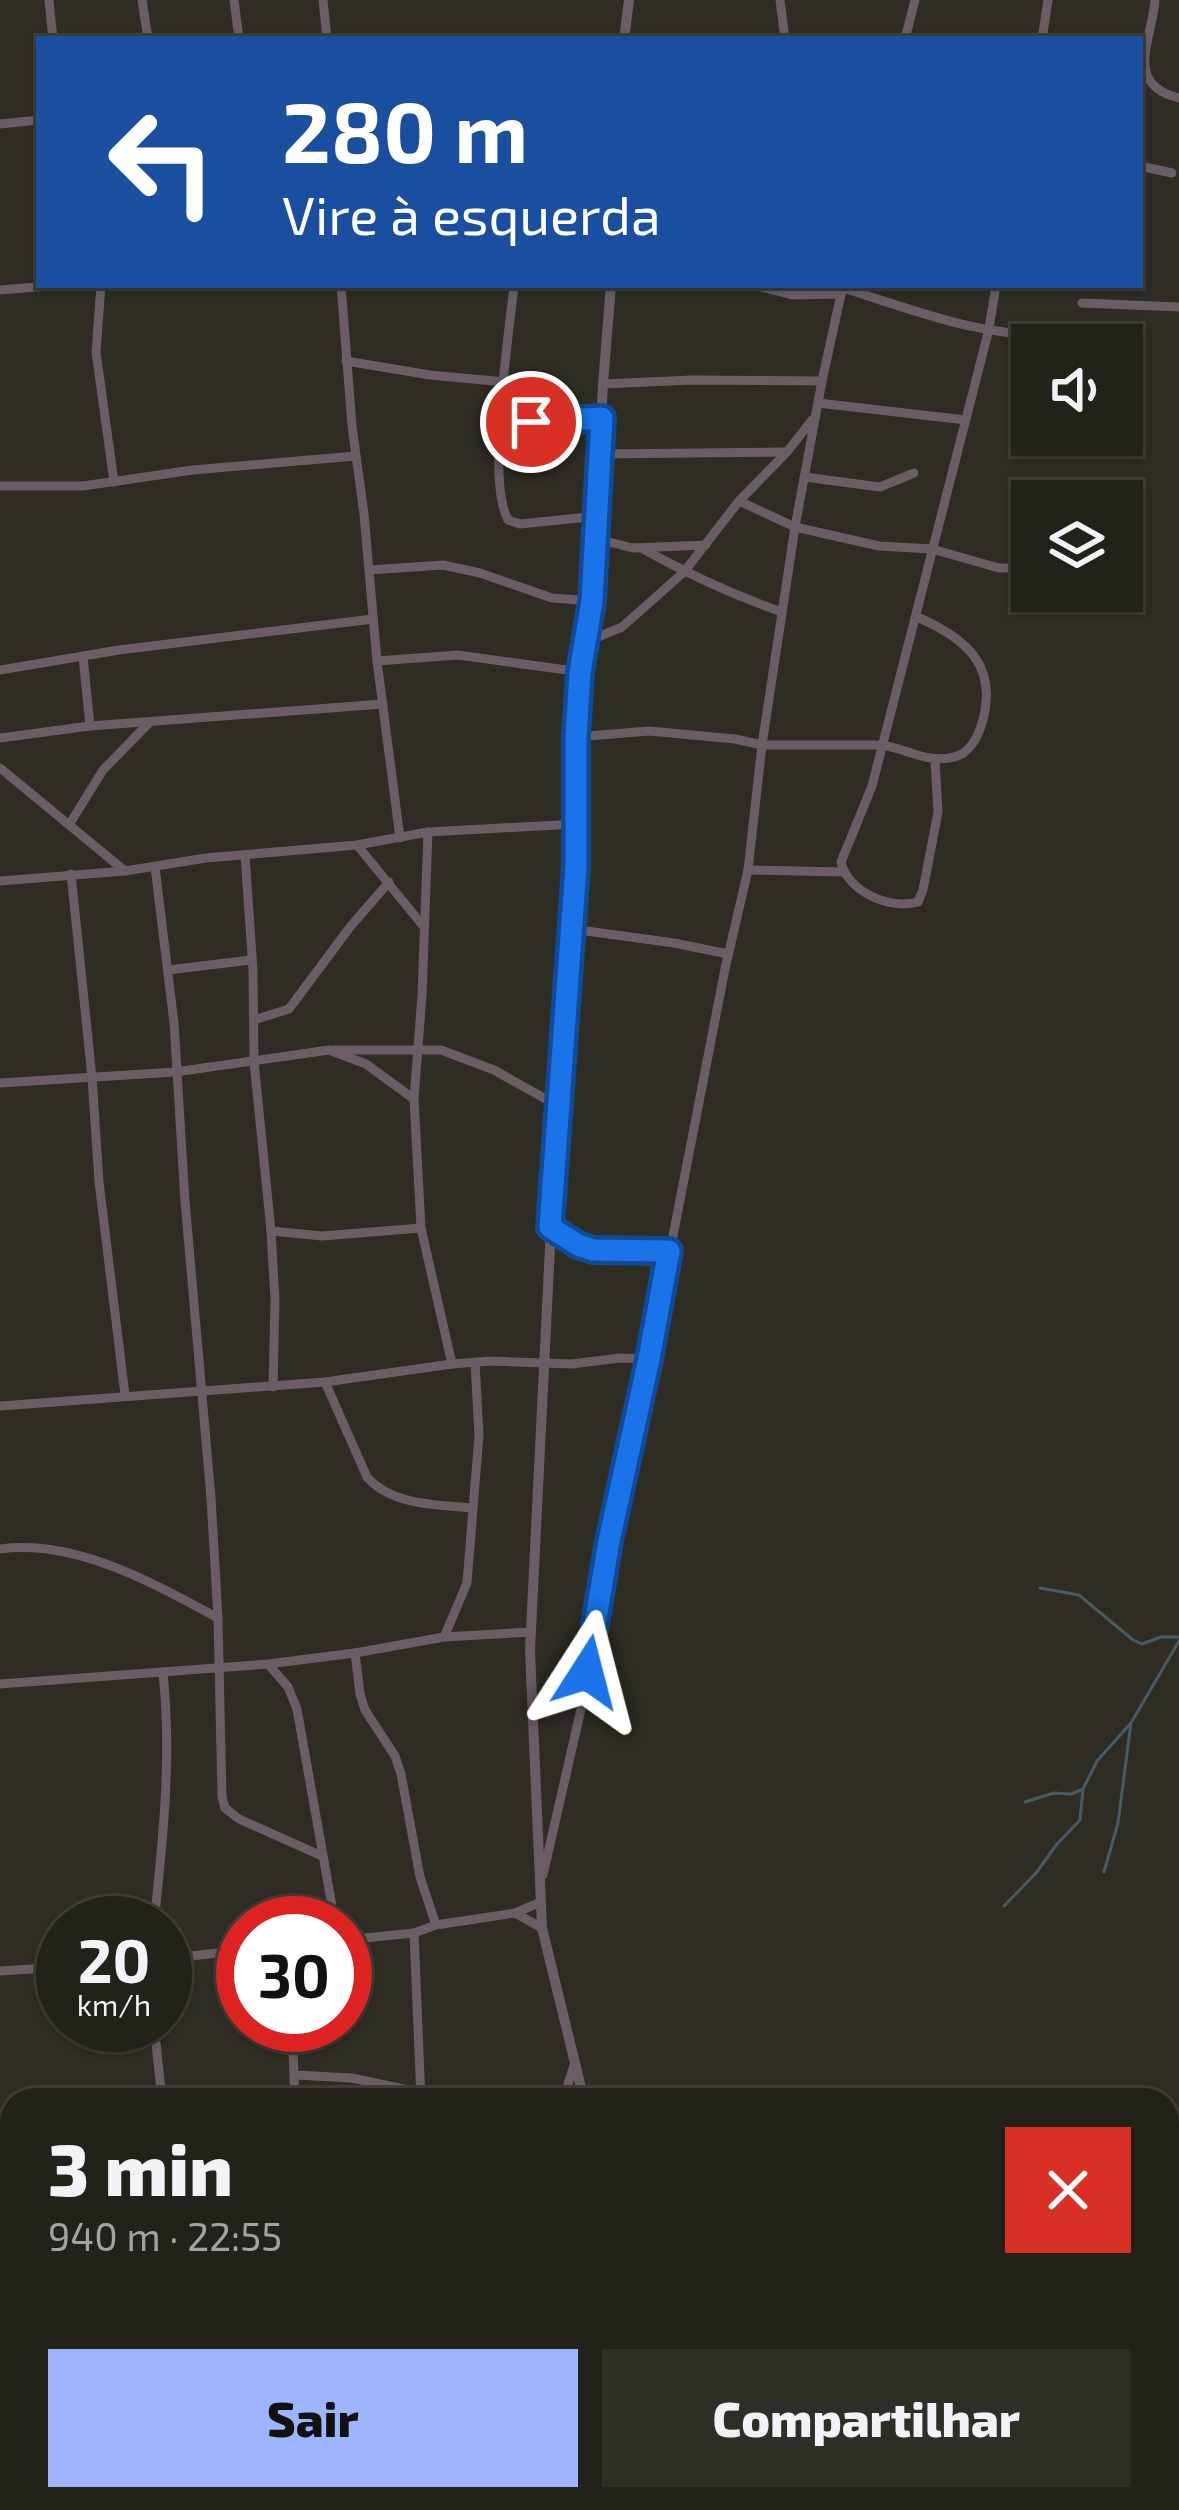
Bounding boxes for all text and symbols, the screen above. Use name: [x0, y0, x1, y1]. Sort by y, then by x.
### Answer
text: 280 m: [282, 79, 528, 180]
icon: left: [84, 84, 240, 240]
text: Vire à esquerda: [282, 181, 661, 246]
map controls: [1011, 324, 1143, 612]
button: sound: [1011, 324, 1143, 456]
pin: [480, 371, 582, 473]
icon: arrive: [498, 389, 564, 455]
button: layers: [1011, 480, 1143, 612]
position arrow: [524, 1609, 650, 1735]
speed limit sign: 30: [216, 1896, 372, 2052]
text: 20: [78, 1923, 150, 1995]
text: km/h: [77, 1986, 151, 2022]
text: 3 min: [48, 2124, 233, 2210]
button: close: [1005, 2127, 1131, 2253]
text: 940 m · 22:55: [48, 2212, 282, 2259]
button: Sair: [48, 2349, 578, 2487]
button: Compartilhar: [602, 2349, 1131, 2487]

